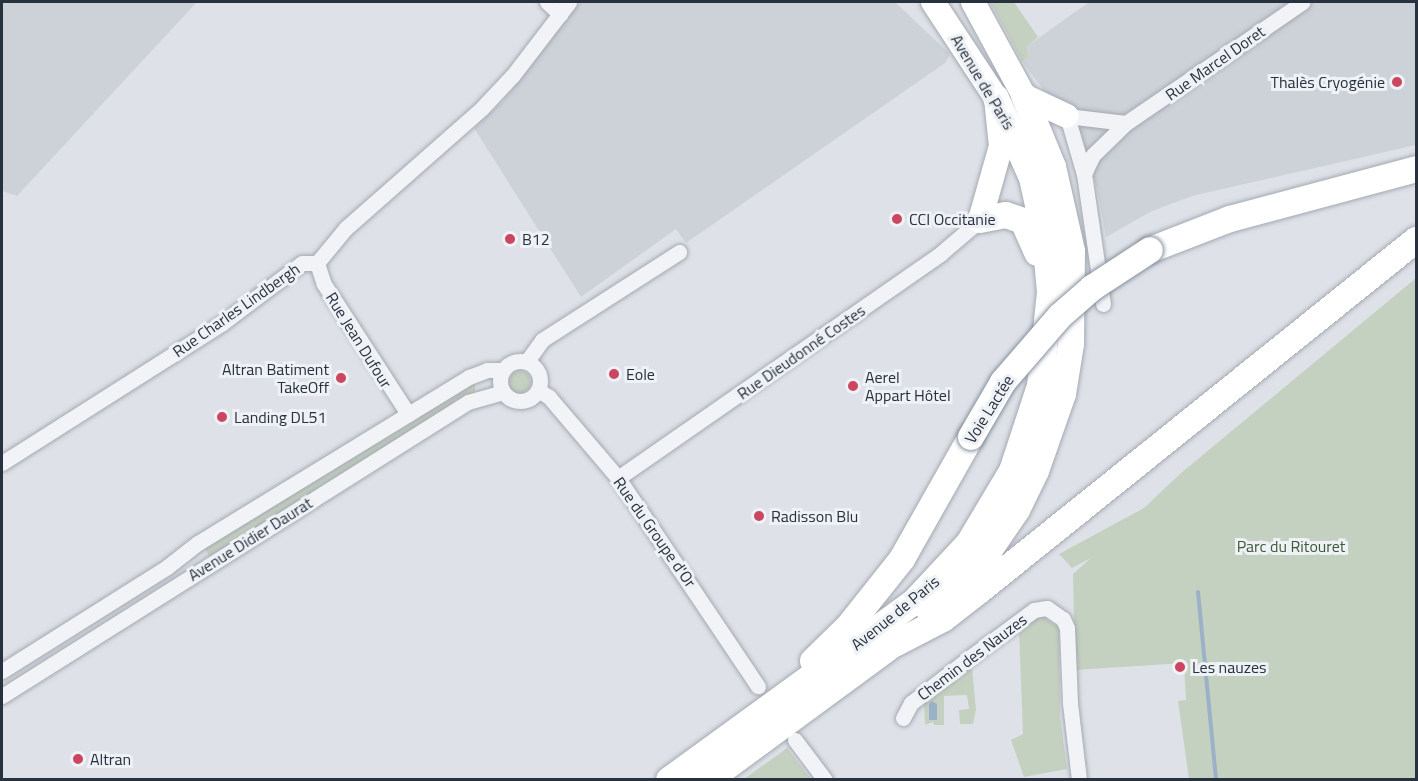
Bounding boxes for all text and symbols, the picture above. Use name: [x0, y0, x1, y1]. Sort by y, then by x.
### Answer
street label: Rue Marcel Doret: [1162, 22, 1268, 104]
street label: Avenue de Paris: [947, 31, 1019, 133]
place label: Thalès Cryogénie: [1271, 72, 1385, 92]
marker: Thalès Cryogénie: [1390, 75, 1404, 89]
place label: CCI Occitanie: [909, 209, 995, 229]
marker: CCI Occitanie: [890, 212, 904, 226]
place label: B12: [522, 229, 550, 249]
marker: B12: [503, 232, 517, 246]
street label: Rue Charles Lindbergh: [169, 259, 303, 361]
street label: Rue Jean Dufour: [322, 289, 396, 391]
street label: Rue Dieudonné Costes: [733, 301, 869, 403]
place label: Altran Batiment TakeOff: [222, 359, 329, 397]
place label: Eole: [626, 364, 655, 384]
marker: Eole: [607, 367, 621, 381]
place label: Aerel Appart Hôtel: [865, 367, 951, 405]
marker: Altran Batiment TakeOff: [334, 371, 348, 385]
street label: Voie Lactée: [961, 371, 1017, 447]
marker: Aerel Appart Hôtel: [846, 379, 860, 393]
place label: Landing DL51: [234, 407, 326, 427]
marker: Landing DL51: [215, 410, 229, 424]
street label: Rue du Groupe d'Or: [610, 473, 700, 591]
street label: Avenue Didier Daurat: [184, 493, 316, 585]
place label: Radisson Blu: [771, 506, 858, 526]
marker: Radisson Blu: [752, 509, 766, 523]
park label: Parc du Ritouret: [1237, 536, 1345, 556]
street label: Avenue de Paris: [847, 572, 943, 654]
street label: Chemin des Nauzes: [914, 610, 1030, 704]
place label: Les nauzes: [1192, 657, 1266, 677]
marker: Les nauzes: [1173, 660, 1187, 674]
place label: Altran: [90, 749, 131, 769]
marker: Altran: [71, 752, 85, 766]

